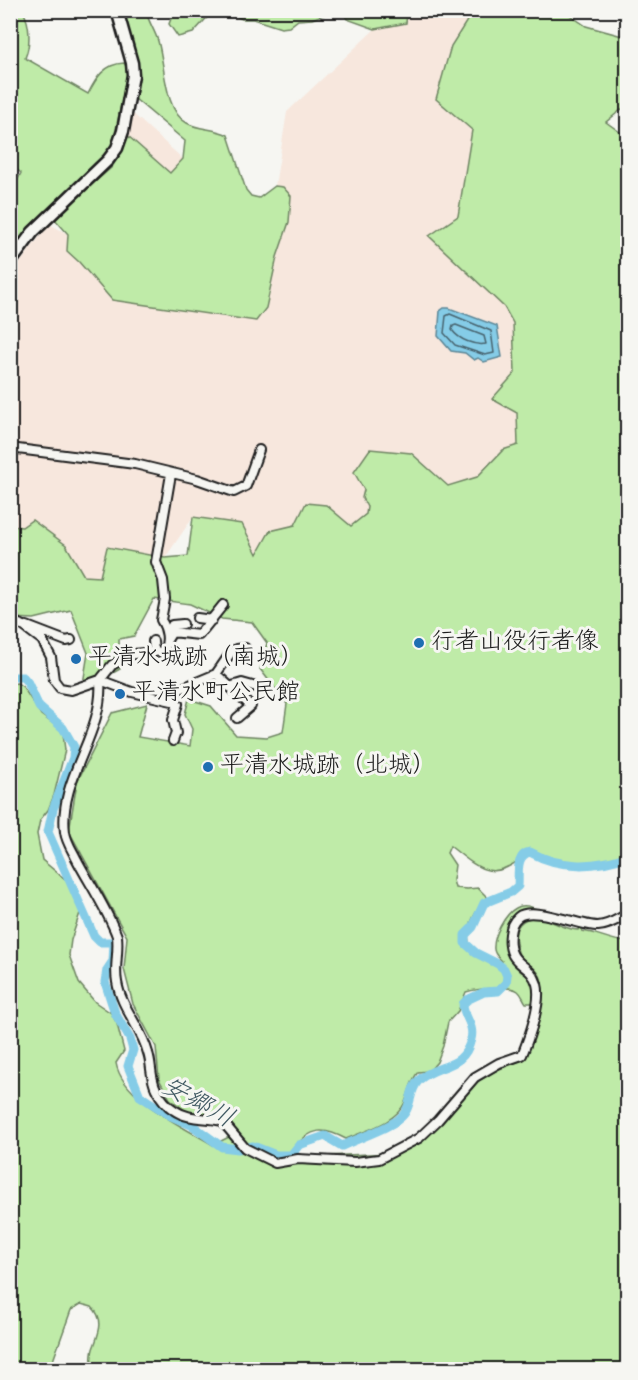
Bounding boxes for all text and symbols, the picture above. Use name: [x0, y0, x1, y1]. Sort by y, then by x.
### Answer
place label: 行者山役行者像: [431, 626, 599, 660]
marker: 行者山役行者像: [412, 636, 426, 650]
place label: 平清水城跡（南城）: [88, 642, 304, 676]
marker: 平清水城跡（南城）: [69, 652, 83, 666]
place label: 平清水町公民館: [132, 677, 300, 711]
marker: 平清水町公民館: [113, 687, 127, 701]
place label: 平清水城跡（北城）: [220, 750, 436, 784]
marker: 平清水城跡（北城）: [201, 760, 215, 774]
water label: 安郷川: [154, 1069, 240, 1139]

